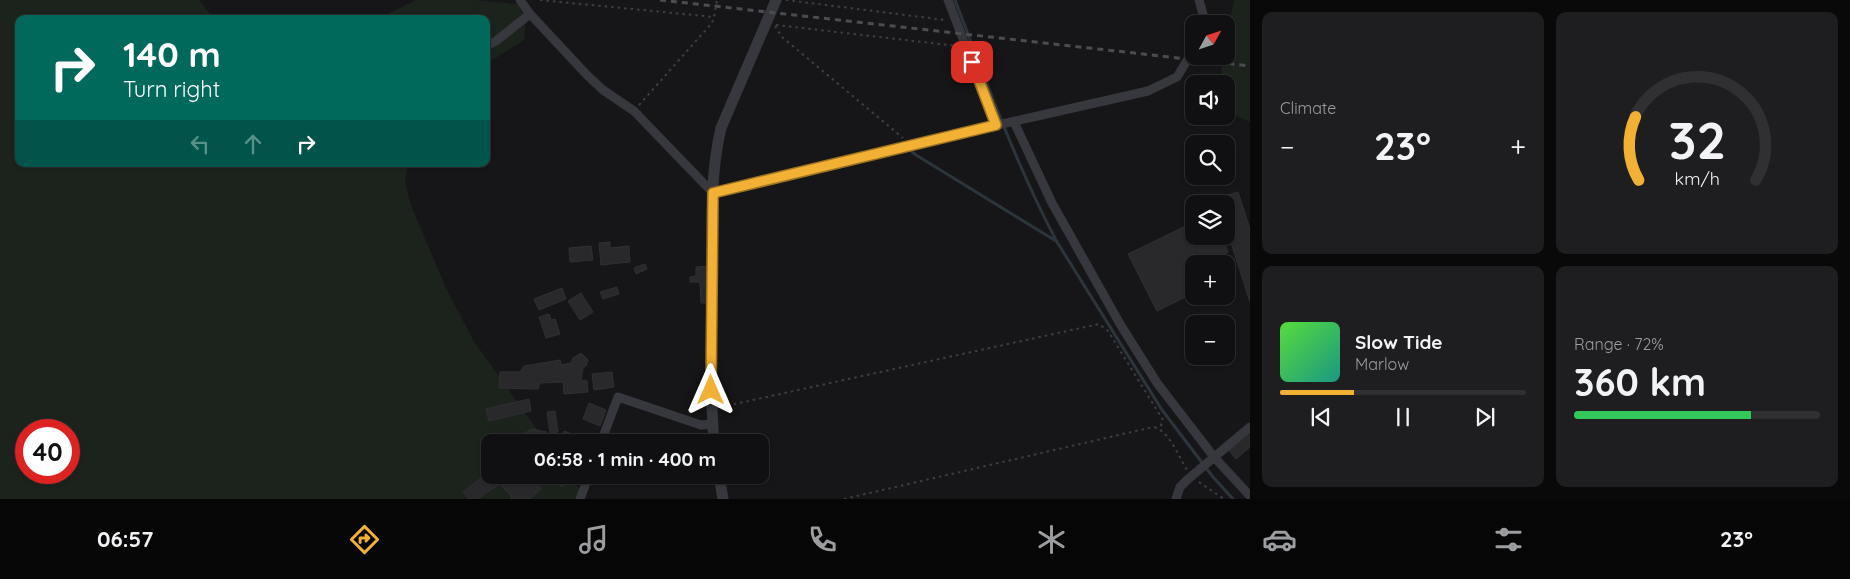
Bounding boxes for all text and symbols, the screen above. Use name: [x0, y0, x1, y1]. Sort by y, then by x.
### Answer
north arrow: [1185, 15, 1235, 65]
map controls: [1185, 15, 1235, 365]
text: 140 m: [123, 32, 221, 76]
icon: right: [40, 35, 105, 100]
pin: [951, 41, 993, 83]
icon: arrive: [958, 48, 986, 76]
text: Turn right: [123, 75, 220, 103]
button: sound: [1185, 75, 1235, 125]
text: Climate: [1280, 98, 1336, 118]
text: 32: [1668, 107, 1726, 172]
text: 23°: [1374, 122, 1431, 170]
text: −: [1280, 129, 1295, 164]
text: +: [1510, 129, 1526, 164]
icon: left: [186, 130, 214, 158]
icon: ahead: [239, 130, 267, 158]
icon: right: [292, 130, 320, 158]
button: search: [1185, 135, 1235, 185]
text: km/h: [1674, 167, 1720, 189]
button: layers: [1185, 195, 1235, 245]
button: +: [1185, 255, 1235, 305]
button: −: [1185, 315, 1235, 365]
text: Slow Tide: [1355, 330, 1443, 354]
text: Range · 72%: [1574, 334, 1664, 354]
text: Marlow: [1355, 354, 1409, 374]
text: 360 km: [1574, 358, 1706, 406]
position arrow: [684, 363, 736, 415]
icon: previous: [1307, 403, 1335, 431]
icon: pause: [1389, 403, 1417, 431]
icon: next: [1471, 403, 1499, 431]
speed limit sign: 40: [15, 419, 80, 484]
text: 06:58 · 1 min · 400 m: [534, 447, 716, 471]
icon: directions: [347, 522, 382, 557]
icon: music: [576, 522, 611, 557]
icon: phone: [805, 522, 840, 557]
icon: climate: [1034, 522, 1069, 557]
icon: car: [1262, 522, 1297, 557]
icon: filters: [1491, 522, 1526, 557]
text: 06:57: [97, 525, 153, 553]
text: 23°: [1720, 525, 1753, 553]

